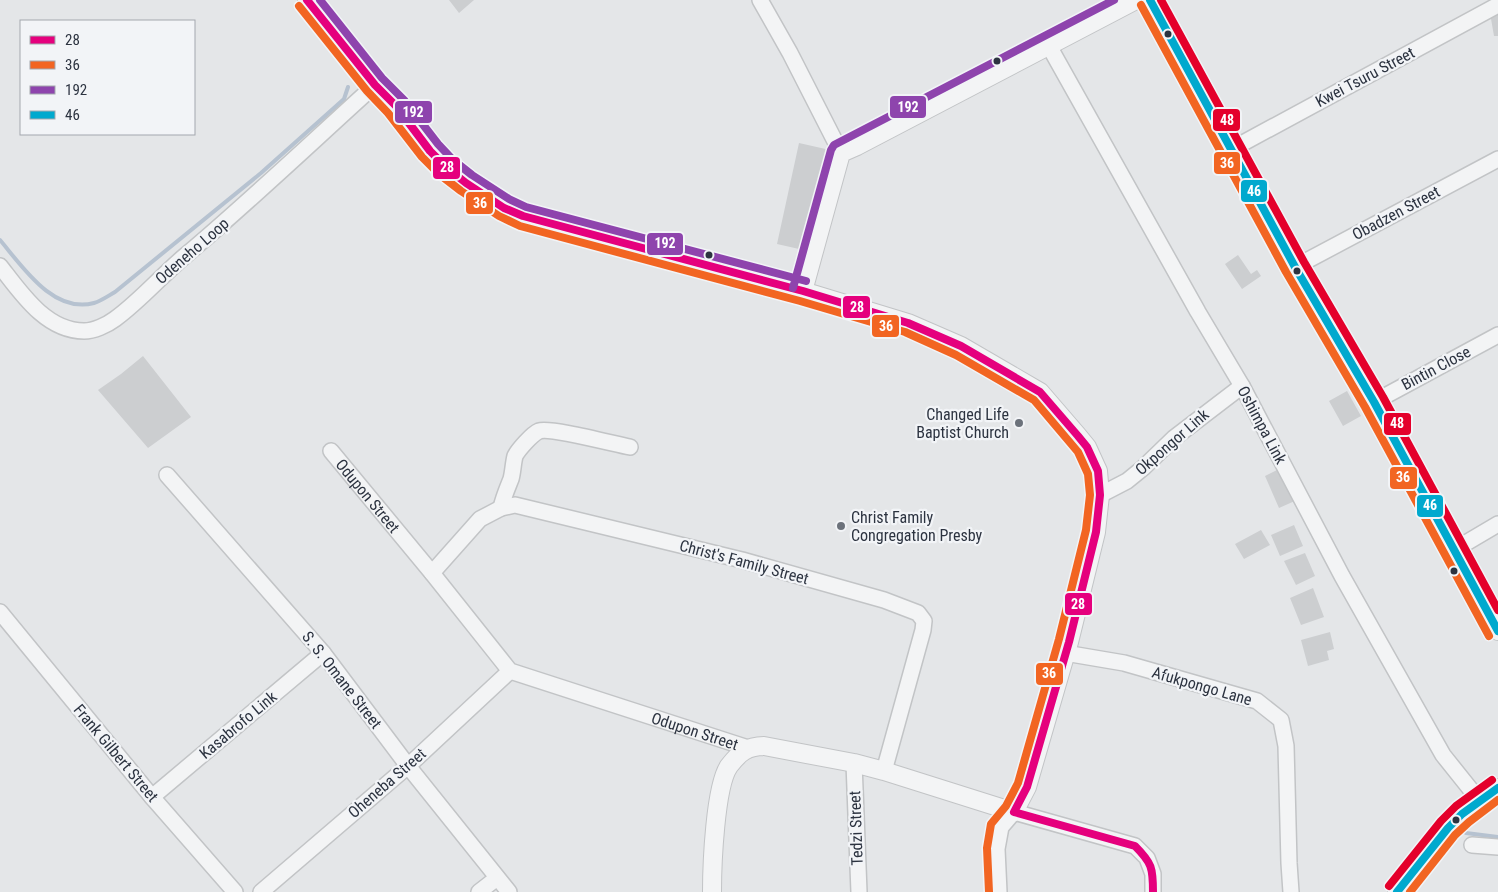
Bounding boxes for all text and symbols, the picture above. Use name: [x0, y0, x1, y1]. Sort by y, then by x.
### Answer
legend: [20, 20, 195, 135]
unlabelled marker: [1163, 29, 1173, 39]
text: 28: [65, 31, 80, 49]
street label: Kwei Tsuru Street: [1312, 43, 1418, 111]
text: 36: [65, 56, 80, 74]
unlabelled marker: [992, 56, 1002, 66]
text: 192: [65, 81, 87, 99]
line badge: 192: [889, 95, 927, 119]
text: 192: [897, 99, 919, 115]
line badge: 192: [394, 100, 433, 124]
text: 192: [402, 104, 424, 120]
text: 46: [65, 106, 80, 124]
line badge: 48: [1212, 108, 1241, 132]
text: 48: [1220, 112, 1234, 128]
line badge: 36: [1213, 151, 1241, 175]
text: 36: [1220, 155, 1234, 171]
line badge: 28: [432, 156, 461, 180]
text: 28: [440, 159, 454, 175]
line badge: 46: [1240, 179, 1268, 203]
street label: Obadzen Street: [1349, 182, 1443, 244]
text: 46: [1247, 183, 1261, 199]
line badge: 36: [465, 191, 494, 215]
text: 36: [473, 195, 487, 211]
street label: Odeneho Loop: [151, 214, 233, 288]
line badge: 192: [646, 232, 684, 256]
text: 192: [654, 235, 676, 251]
unlabelled marker: [704, 250, 714, 260]
unlabelled marker: [1292, 266, 1302, 276]
line badge: 28: [842, 295, 871, 319]
text: 28: [850, 299, 864, 315]
line badge: 36: [871, 314, 900, 338]
text: 36: [879, 318, 893, 334]
street label: Bintin Close: [1398, 342, 1474, 394]
street label: Oshimpa Link: [1233, 383, 1291, 468]
street label: Okpongor Link: [1131, 404, 1213, 479]
place label: Changed Life Baptist Church: [916, 405, 1009, 442]
line badge: 48: [1383, 412, 1412, 436]
text: 48: [1390, 415, 1404, 431]
marker: Changed Life Baptist Church: [1013, 417, 1025, 429]
street label: Odupon Street: [332, 455, 404, 537]
line badge: 36: [1389, 466, 1418, 490]
text: 36: [1396, 469, 1410, 485]
line badge: 46: [1416, 494, 1444, 518]
text: 46: [1423, 497, 1437, 513]
place label: Christ Family Congregation Presby: [851, 508, 983, 545]
marker: Christ Family Congregation Presby: [835, 520, 847, 532]
street label: Christ's Family Street: [677, 536, 811, 588]
unlabelled marker: [1449, 566, 1459, 576]
line badge: 28: [1064, 592, 1093, 616]
text: 28: [1071, 596, 1085, 612]
street label: S. S. Omane Street: [298, 628, 386, 733]
line badge: 36: [1035, 662, 1064, 686]
street label: Afukpongo Lane: [1150, 663, 1254, 709]
text: 36: [1042, 665, 1056, 681]
street label: Kasabrofo Link: [196, 687, 281, 763]
street label: Frank Gilbert Street: [70, 700, 163, 806]
street label: Odupon Street: [649, 708, 741, 754]
street label: Oheneba Street: [344, 744, 430, 822]
street label: Tedzi Street: [845, 790, 867, 866]
unlabelled marker: [1451, 815, 1461, 825]

